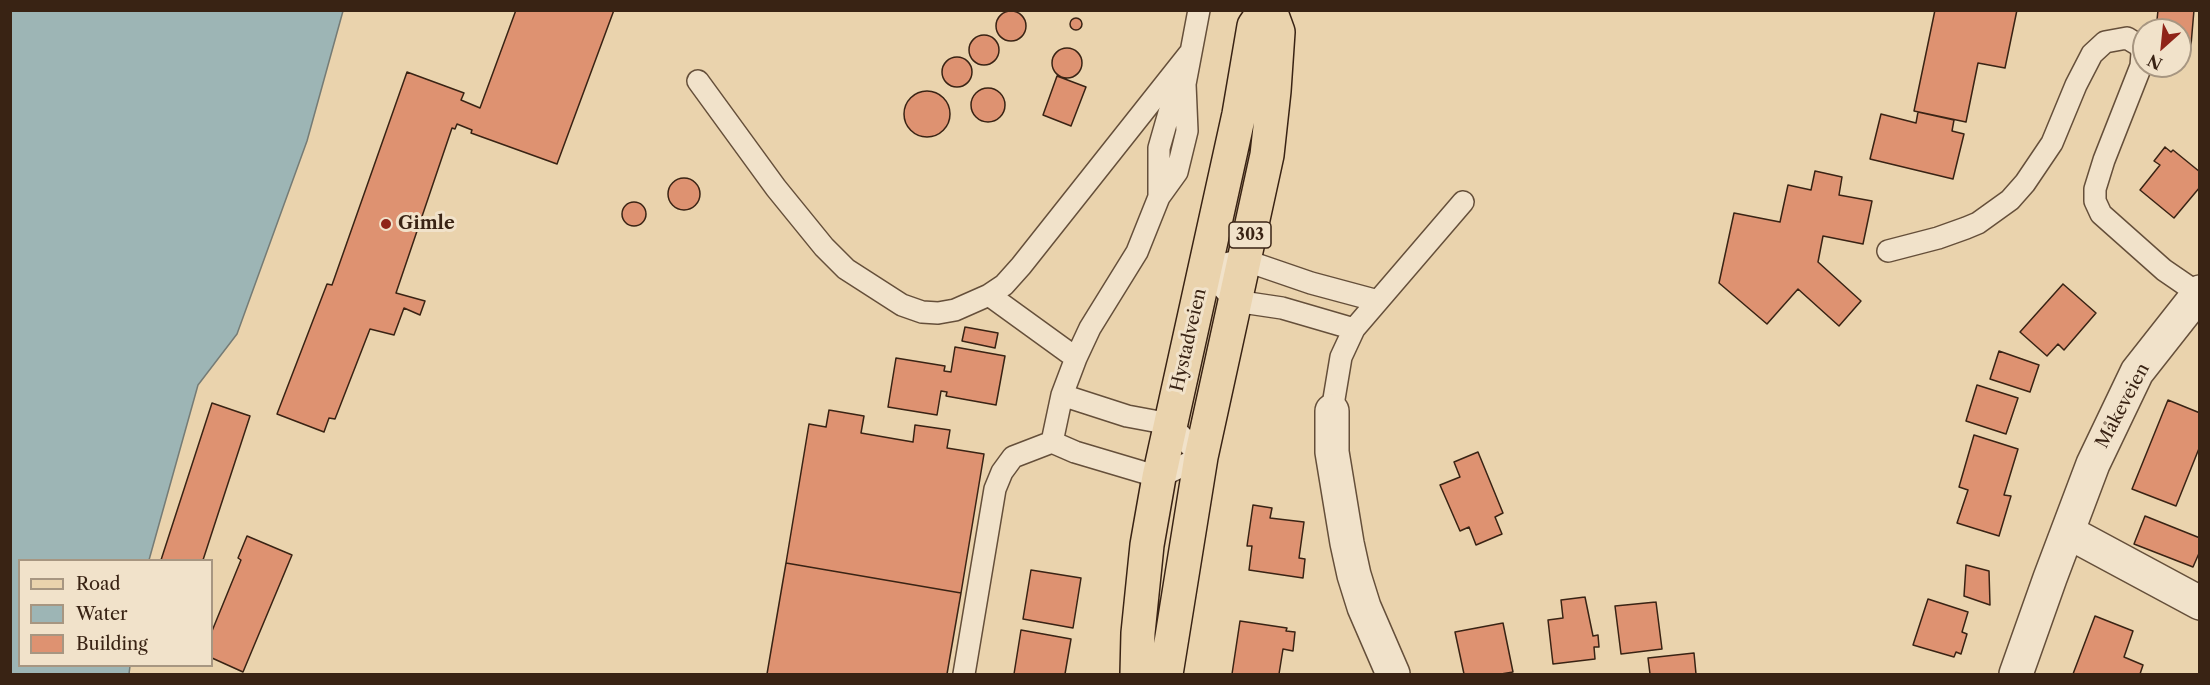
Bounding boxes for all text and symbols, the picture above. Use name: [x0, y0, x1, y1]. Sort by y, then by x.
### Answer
north arrow: [2132, 18, 2192, 78]
text: N: [2144, 50, 2165, 74]
place label: Gimle: [398, 213, 455, 235]
marker: Gimle: [379, 217, 393, 231]
road number: 303: [1229, 222, 1271, 248]
street label: Hystadveien: [1167, 286, 1211, 394]
street label: Måkeveien: [2092, 360, 2154, 452]
legend: [18, 559, 213, 667]
text: Road: [76, 573, 121, 595]
text: Water: [76, 603, 128, 625]
text: Building: [76, 633, 148, 655]

